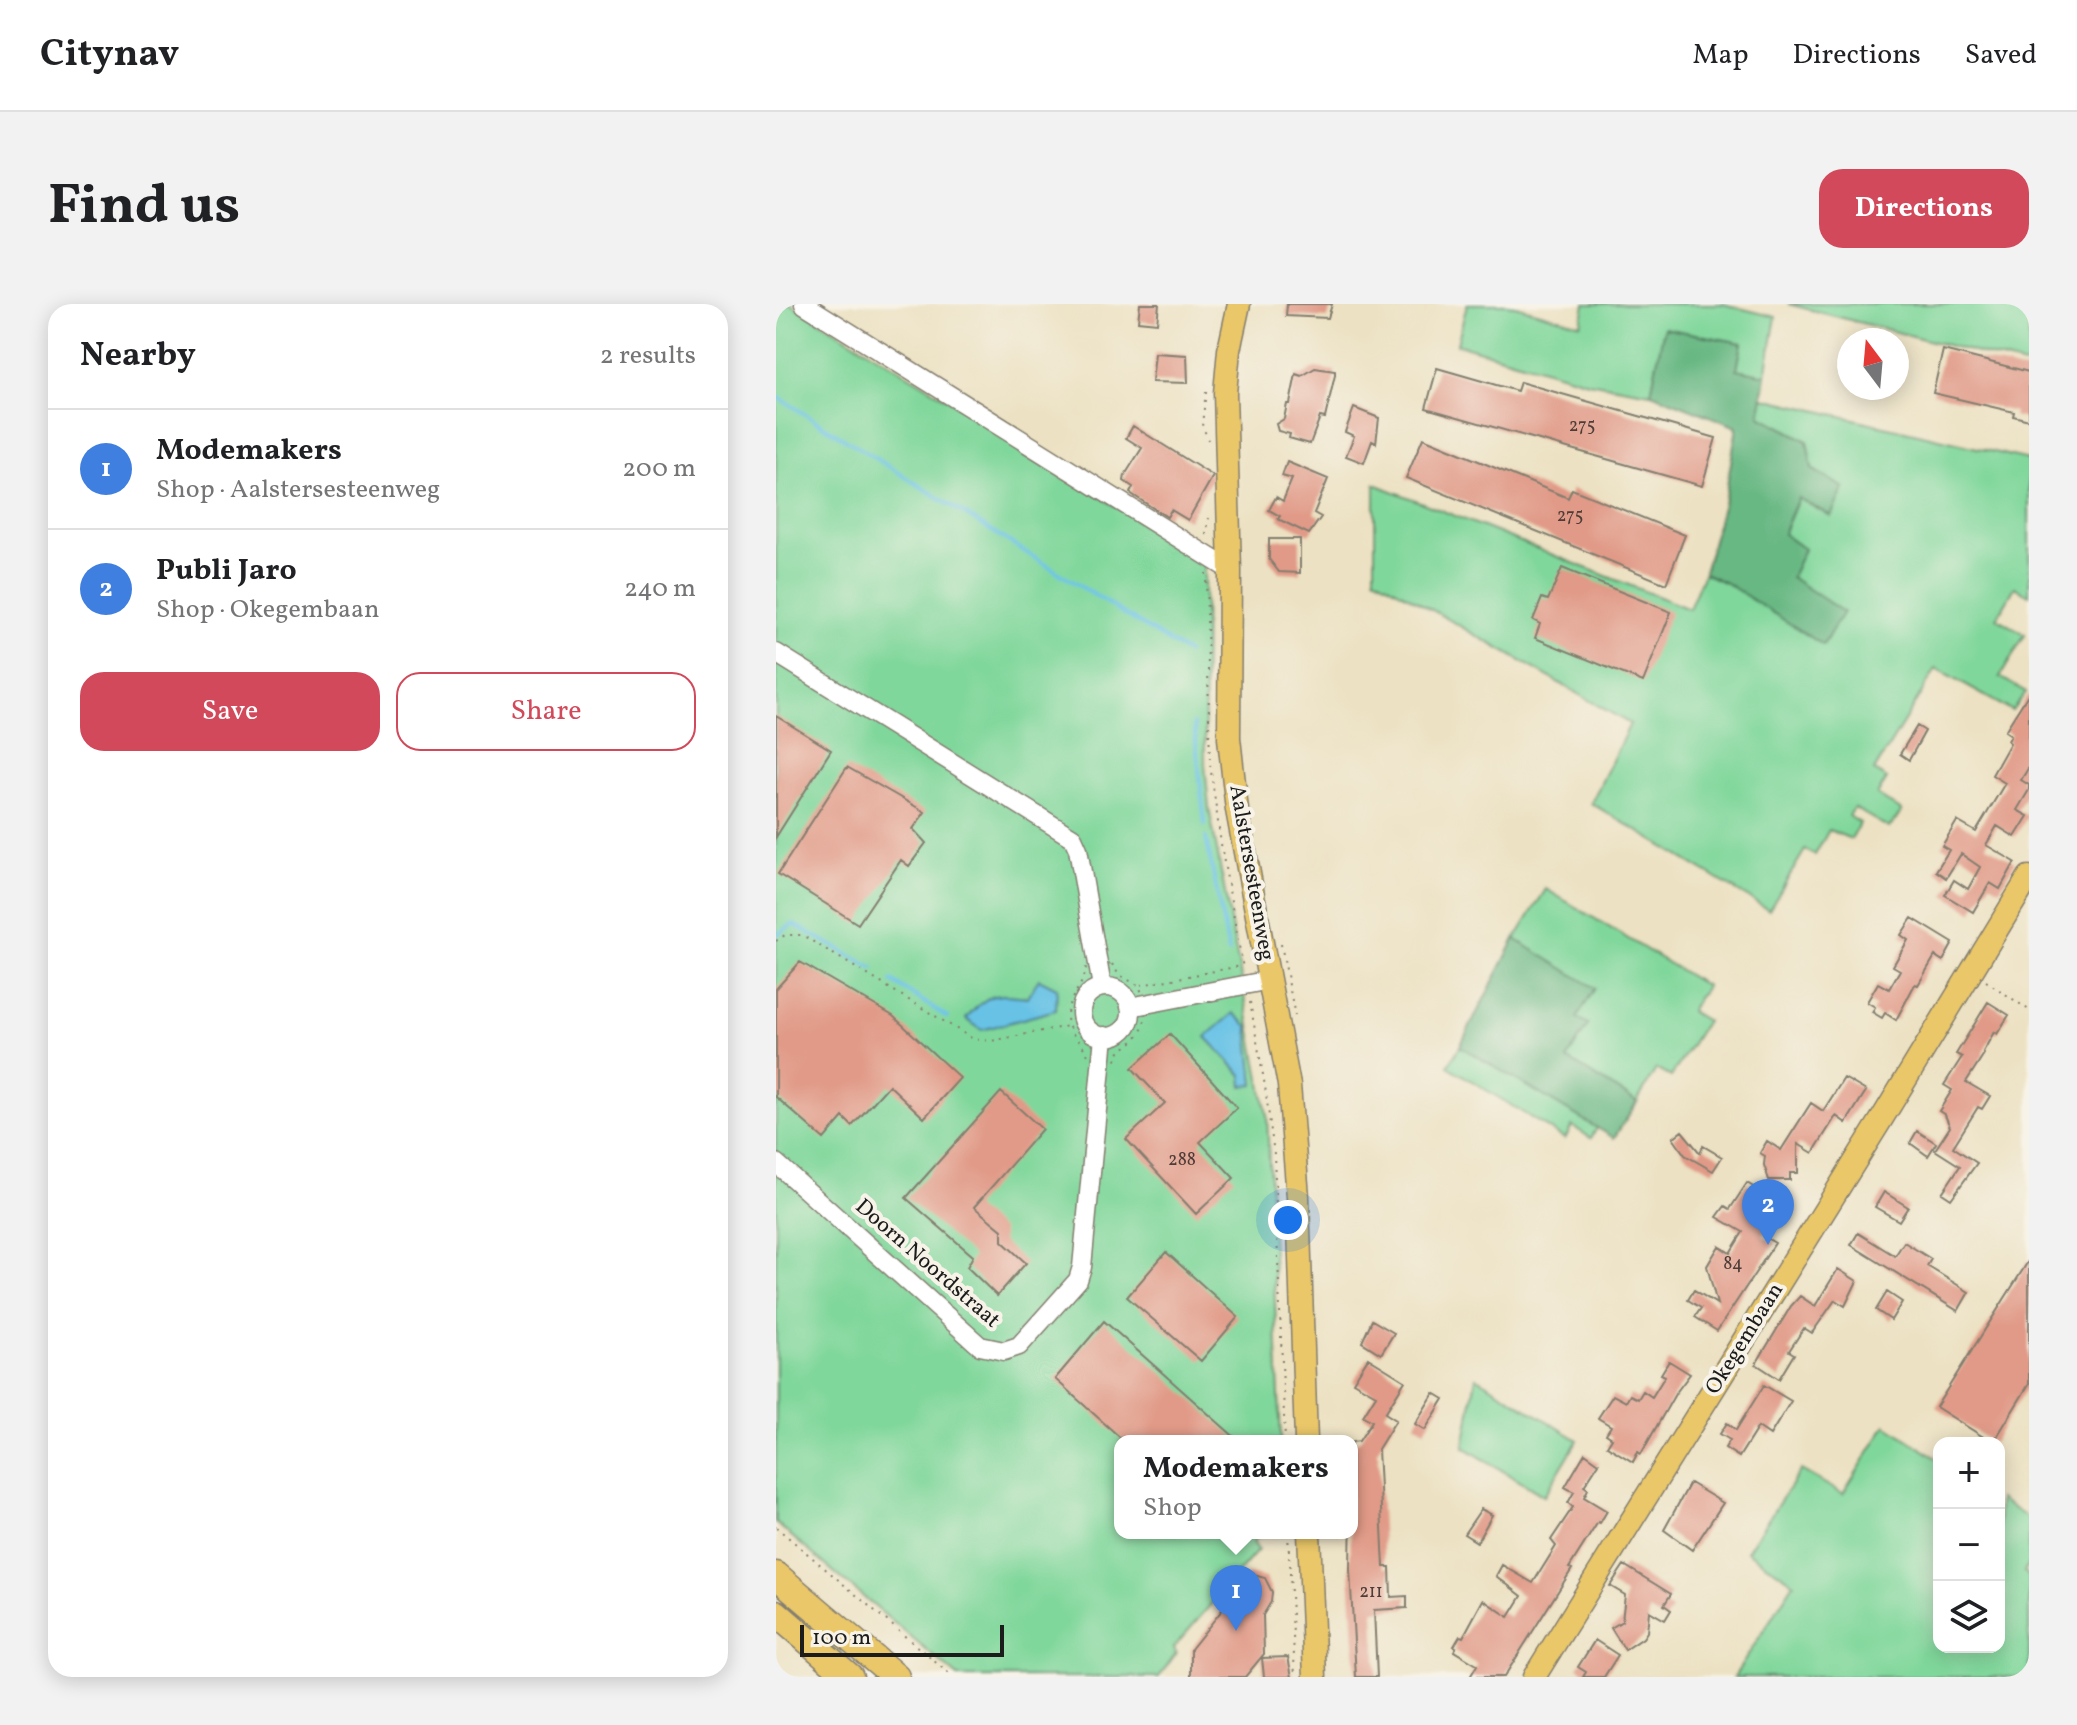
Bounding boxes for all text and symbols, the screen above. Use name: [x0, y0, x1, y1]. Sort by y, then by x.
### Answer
text: Citynav: [40, 29, 179, 82]
text: Map: [1693, 36, 1749, 75]
text: Directions: [1793, 36, 1921, 75]
text: Saved: [1965, 36, 2037, 75]
text: Find us: [48, 169, 240, 247]
button: Directions: [1819, 169, 2029, 248]
north arrow: [1837, 328, 1909, 400]
text: Nearby: [80, 333, 196, 380]
text: 2 results: [600, 338, 696, 374]
house number: 275: [1569, 414, 1595, 439]
text: Modemakers: [156, 430, 342, 472]
text: 1: [101, 451, 111, 487]
text: 200 m: [622, 451, 696, 487]
text: Shop · Aalstersesteenweg: [156, 472, 440, 508]
house number: 275: [1557, 504, 1583, 529]
text: Publi Jaro: [156, 550, 297, 592]
text: 2: [99, 571, 113, 607]
text: 240 m: [624, 571, 696, 607]
text: Shop · Okegembaan: [156, 592, 379, 628]
button: Save: [80, 672, 380, 751]
button: Share: [396, 672, 696, 751]
street label: Aalstersesteenweg: [1220, 783, 1282, 963]
house number: 288: [1168, 1148, 1196, 1173]
pin: 2: [1742, 1179, 1794, 1245]
street label: Doorn Noordstraat: [848, 1192, 1007, 1336]
your location: [1268, 1200, 1308, 1240]
house number: 84: [1723, 1252, 1743, 1277]
street label: Okegembaan: [1698, 1277, 1792, 1401]
popup: [1114, 1435, 1358, 1539]
map controls: [1933, 1437, 2005, 1653]
button: +: [1933, 1437, 2005, 1509]
text: Modemakers: [1143, 1448, 1329, 1490]
text: Shop: [1143, 1490, 1202, 1526]
button: −: [1933, 1509, 2005, 1581]
pin: 1: [1210, 1565, 1262, 1631]
house number: 211: [1359, 1580, 1383, 1605]
button: layers: [1933, 1581, 2005, 1653]
scale bar: [800, 1621, 1004, 1657]
text: 100 m: [812, 1623, 871, 1654]

